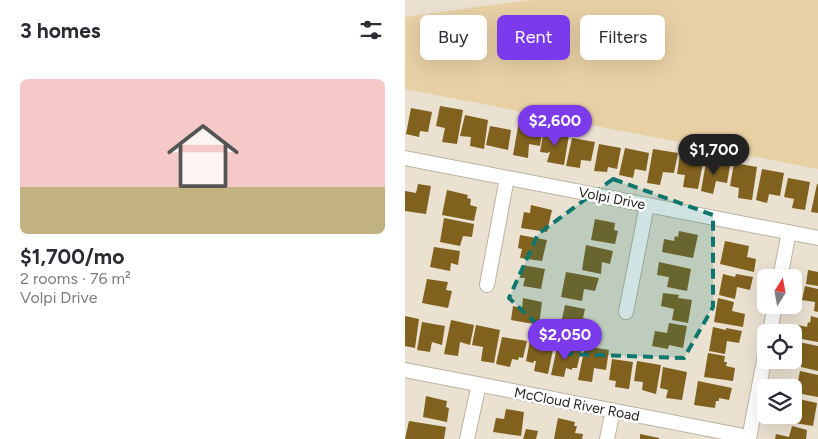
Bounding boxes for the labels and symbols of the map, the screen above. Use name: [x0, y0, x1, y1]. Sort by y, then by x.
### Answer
pin: $2,600: [514, 104, 596, 147]
pin: $1,700: [673, 134, 755, 176]
street label: Volpi Drive: [577, 184, 647, 213]
north arrow: [757, 269, 803, 314]
pin: $2,050: [524, 318, 606, 361]
street label: McCloud River Road: [513, 384, 641, 425]

